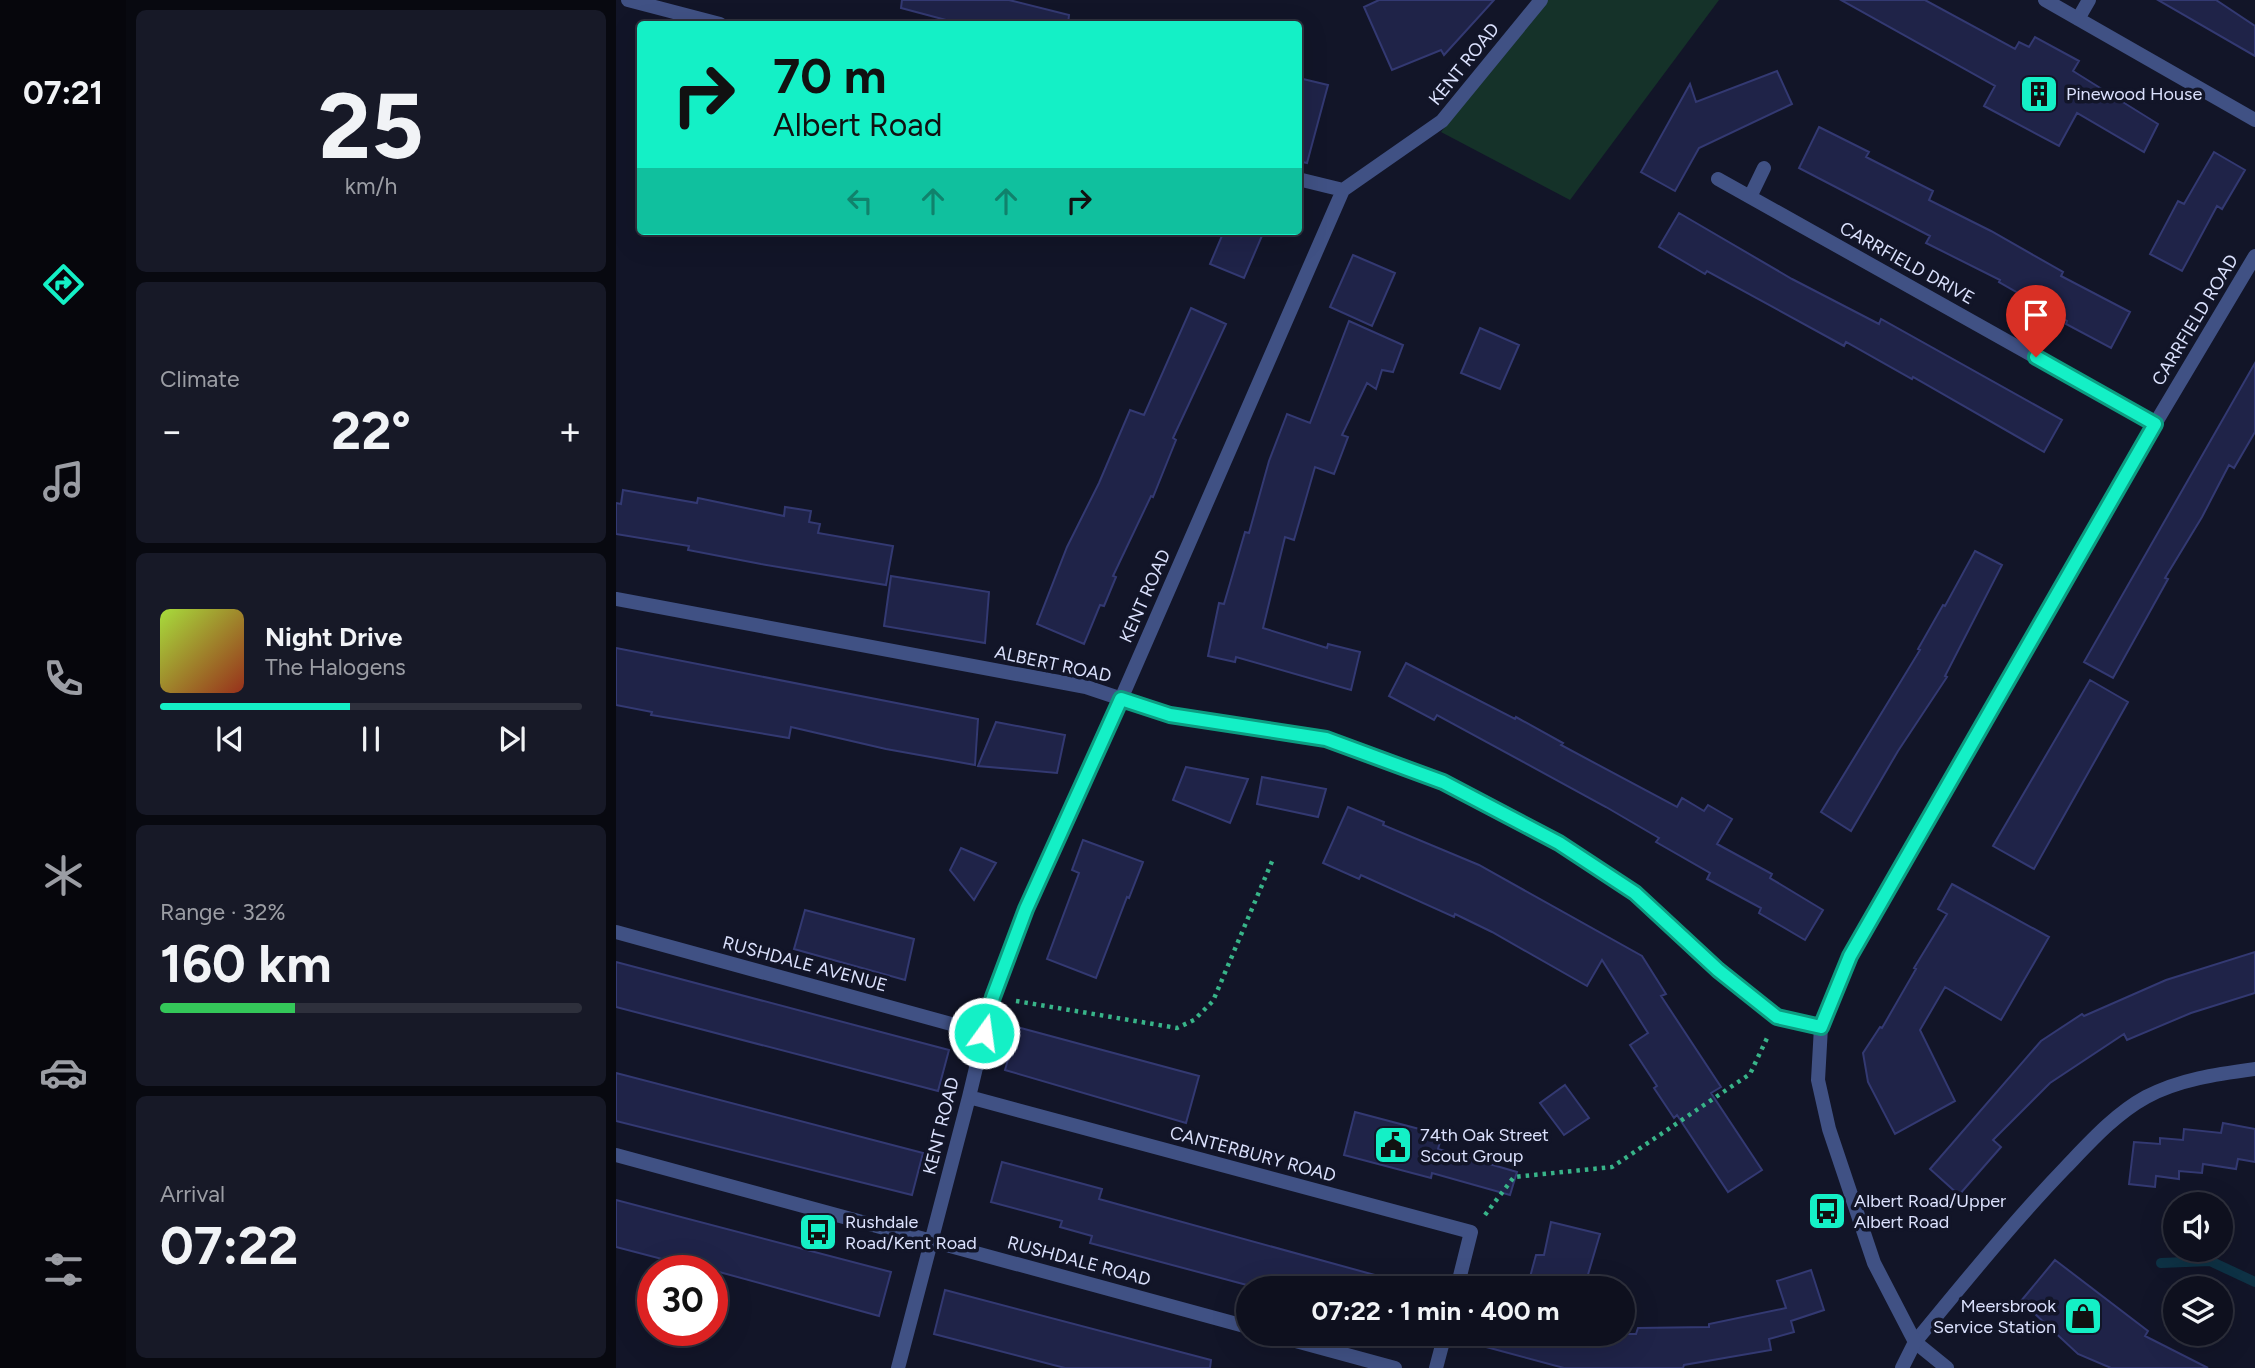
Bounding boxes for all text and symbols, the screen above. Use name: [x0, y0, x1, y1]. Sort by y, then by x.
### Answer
street label: KENT ROAD: [1424, 18, 1504, 110]
text: 70 m: [773, 46, 886, 105]
icon: right: [658, 49, 749, 140]
text: 25: [318, 72, 424, 181]
building icon: Pinewood House: [2018, 73, 2060, 115]
text: 07:21: [23, 74, 103, 112]
place label: Pinewood House: [2066, 83, 2202, 105]
text: Albert Road: [773, 106, 942, 144]
text: km/h: [345, 172, 397, 200]
icon: left: [841, 182, 879, 220]
icon: ahead: [914, 182, 952, 220]
icon: ahead: [987, 182, 1025, 220]
icon: right: [1060, 182, 1098, 220]
street label: CARRFIELD DRIVE: [1836, 217, 1978, 309]
street label: CARRFIELD ROAD: [2147, 250, 2243, 390]
icon: directions: [39, 260, 88, 309]
pin: [2006, 285, 2066, 357]
icon: arrive: [2017, 296, 2055, 334]
text: Climate: [160, 365, 239, 393]
text: 22°: [331, 400, 411, 462]
text: −: [160, 408, 184, 454]
text: +: [558, 408, 582, 454]
icon: music: [39, 457, 88, 506]
street label: KENT ROAD: [1115, 546, 1175, 646]
text: Night Drive: [265, 621, 402, 653]
street label: ALBERT ROAD: [993, 641, 1113, 687]
text: The Halogens: [265, 653, 406, 681]
icon: phone: [39, 654, 88, 703]
icon: previous: [211, 720, 249, 758]
icon: pause: [352, 720, 390, 758]
icon: next: [493, 720, 531, 758]
icon: climate: [39, 851, 88, 900]
text: Range · 32%: [160, 898, 286, 926]
street label: RUSHDALE AVENUE: [720, 931, 890, 997]
text: 160 km: [160, 933, 332, 995]
position arrow: [947, 996, 1021, 1070]
icon: car: [39, 1048, 88, 1097]
street label: KENT ROAD: [918, 1075, 964, 1177]
street label: CANTERBURY ROAD: [1168, 1121, 1338, 1187]
public building icon: 74th Oak Street Scout Group: [1372, 1124, 1414, 1166]
place label: 74th Oak Street Scout Group: [1420, 1124, 1549, 1167]
text: Arrival: [160, 1180, 225, 1208]
bus stop icon: Albert Road/Upper Albert Road: [1806, 1190, 1848, 1232]
place label: Albert Road/Upper Albert Road: [1854, 1190, 2006, 1233]
map controls: [2163, 1192, 2233, 1346]
button: sound: [2163, 1192, 2233, 1262]
bus stop icon: Rushdale Road/Kent Road: [797, 1211, 839, 1253]
place label: Rushdale Road/Kent Road: [845, 1211, 977, 1254]
text: 07:22: [160, 1215, 298, 1277]
street label: RUSHDALE ROAD: [1005, 1231, 1153, 1291]
icon: filters: [39, 1245, 88, 1294]
speed limit sign: 30: [637, 1255, 728, 1346]
button: layers: [2163, 1276, 2233, 1346]
text: 07:22 · 1 min · 400 m: [1312, 1295, 1559, 1327]
place label: Meersbrook Service Station: [1933, 1295, 2056, 1338]
shop icon: Meersbrook Service Station: [2062, 1295, 2104, 1337]

